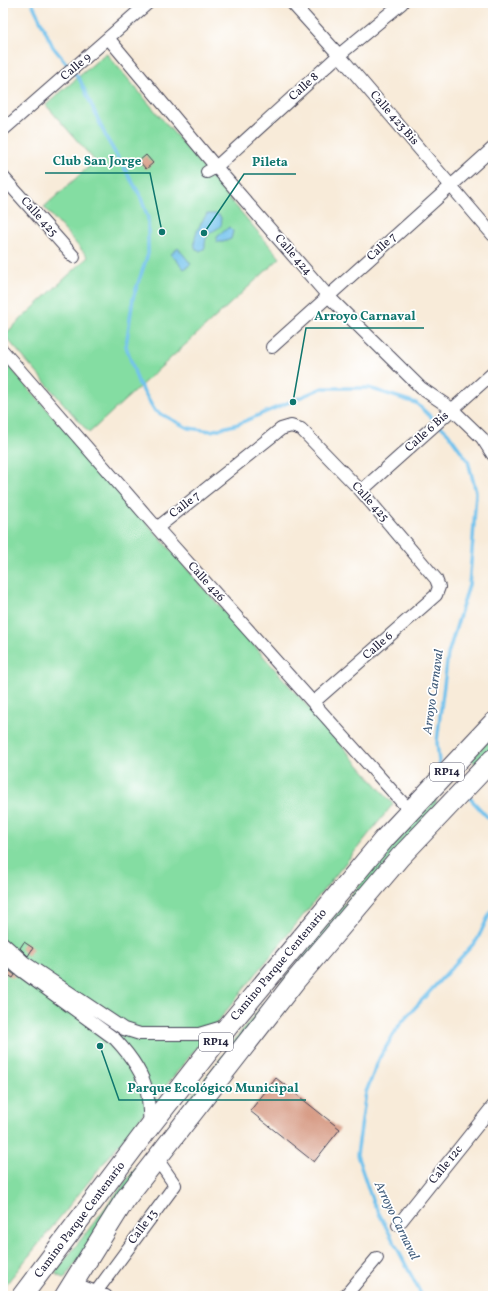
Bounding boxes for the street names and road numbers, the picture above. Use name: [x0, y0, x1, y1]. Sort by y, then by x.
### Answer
street label: Calle 9: [57, 50, 95, 84]
street label: Calle 8: [286, 69, 322, 105]
street label: Calle 423 Bis: [366, 87, 422, 149]
street label: Calle 425: [17, 194, 61, 241]
street label: Calle 7: [364, 229, 400, 265]
street label: Calle 424: [271, 231, 315, 279]
street label: Calle 6 Bis: [402, 408, 452, 456]
street label: Calle 425: [348, 479, 392, 526]
street label: Calle 7: [166, 488, 204, 522]
street label: Calle 426: [184, 559, 228, 605]
street label: Calle 6: [359, 628, 397, 664]
road number: RP14: [430, 763, 464, 781]
street label: Camino Parque Centenario: [227, 905, 331, 1025]
road number: RP14: [199, 1033, 233, 1051]
street label: Calle 12c: [425, 1142, 467, 1188]
street label: Camino Parque Centenario: [31, 1158, 129, 1282]
street label: Calle 13: [125, 1206, 161, 1248]

